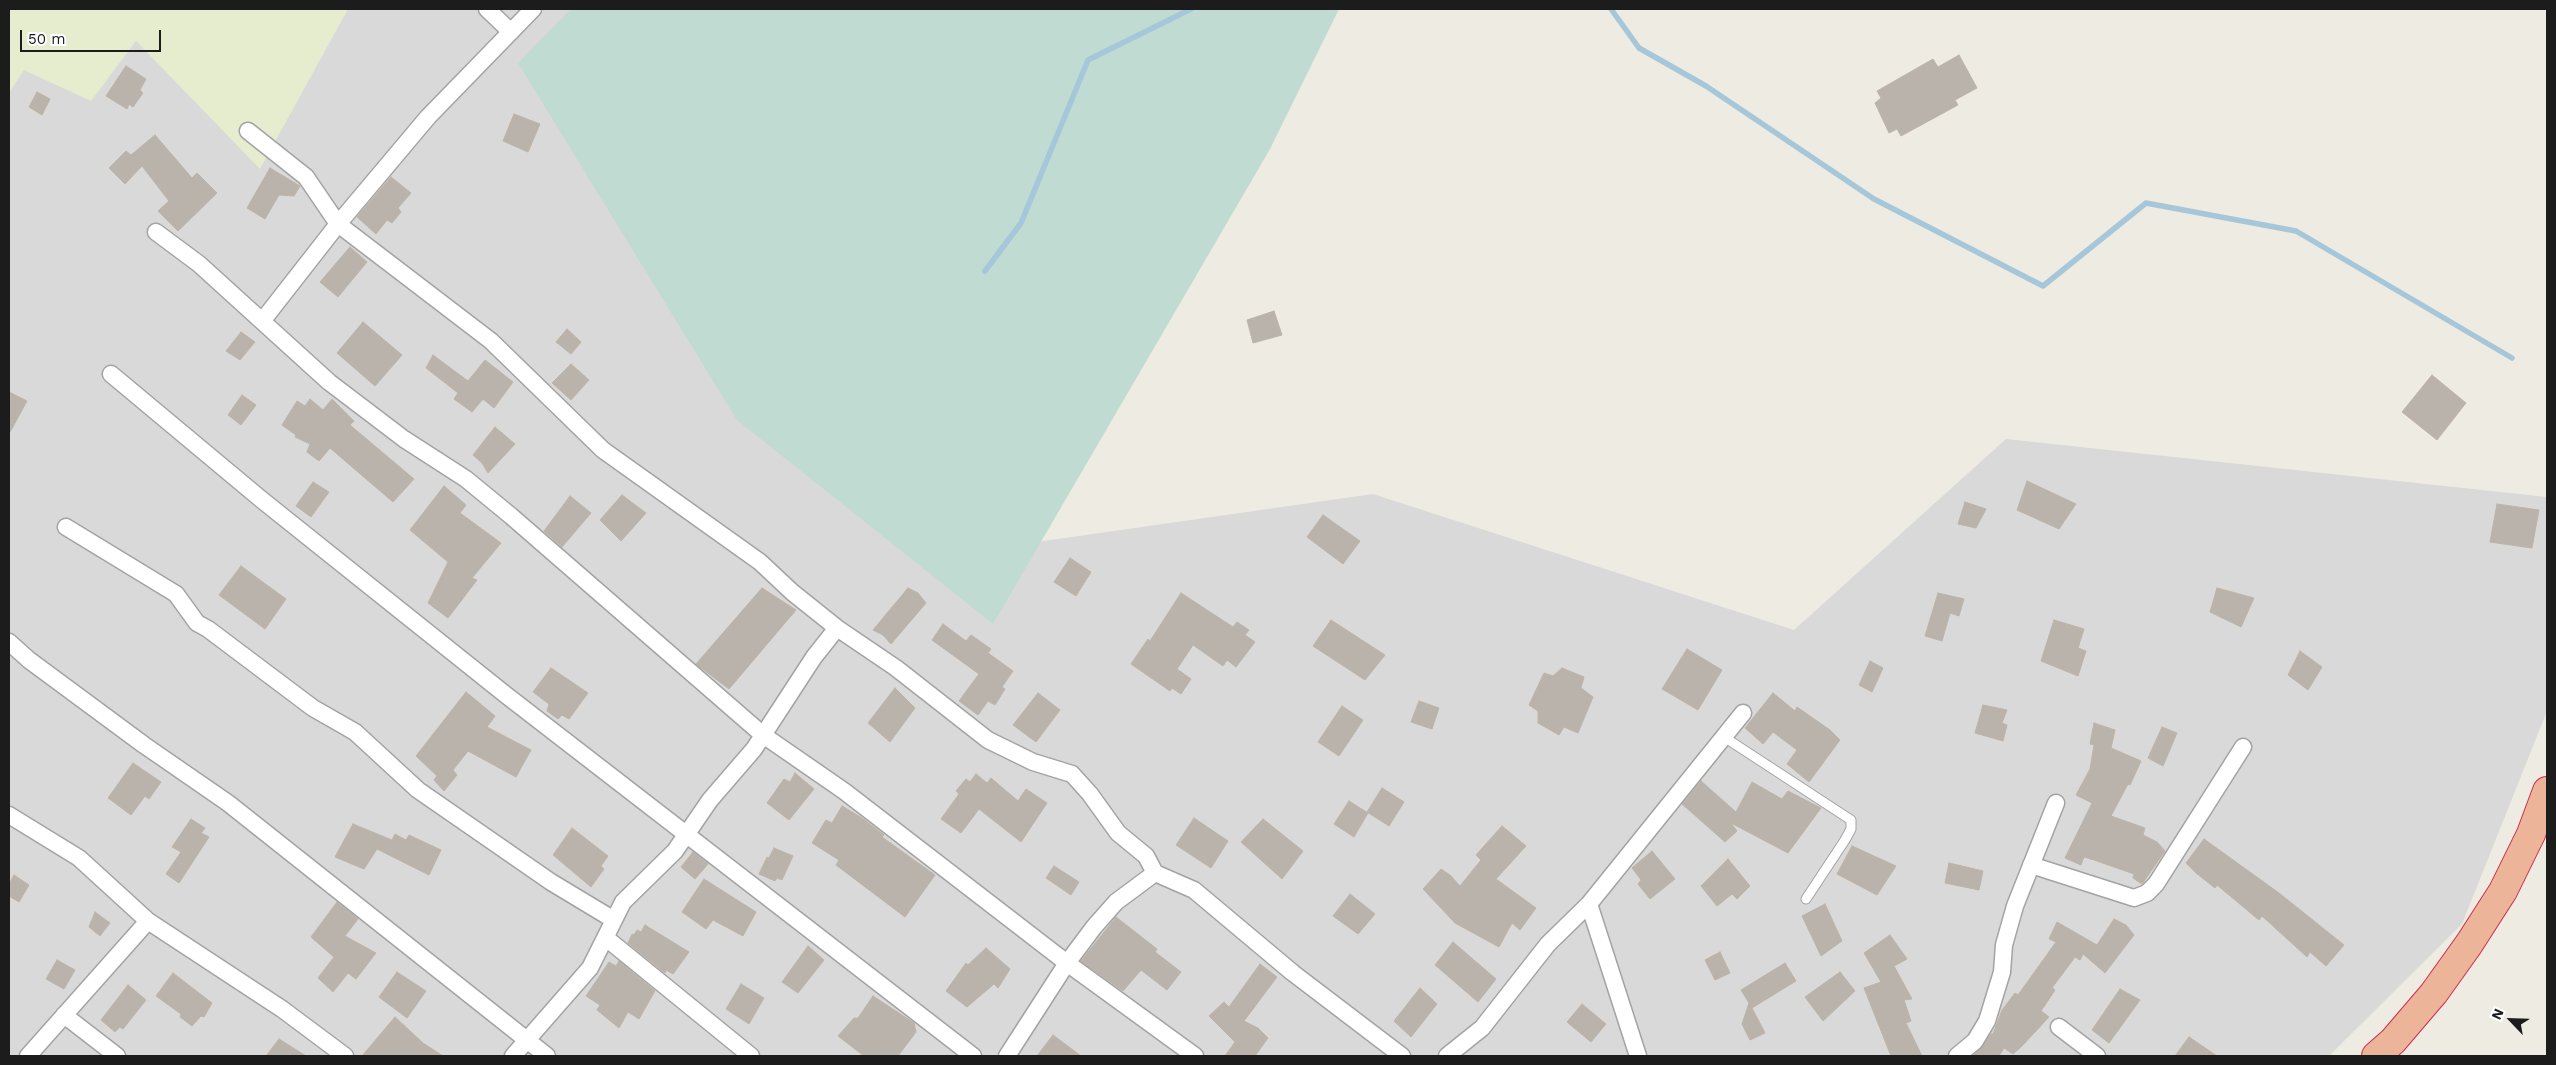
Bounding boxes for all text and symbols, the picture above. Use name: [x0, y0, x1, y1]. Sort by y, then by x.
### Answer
scale bar: [22, 20, 164, 52]
text: 50 m: [28, 30, 65, 48]
north arrow: [2486, 995, 2536, 1045]
text: N: [2488, 1006, 2507, 1022]

